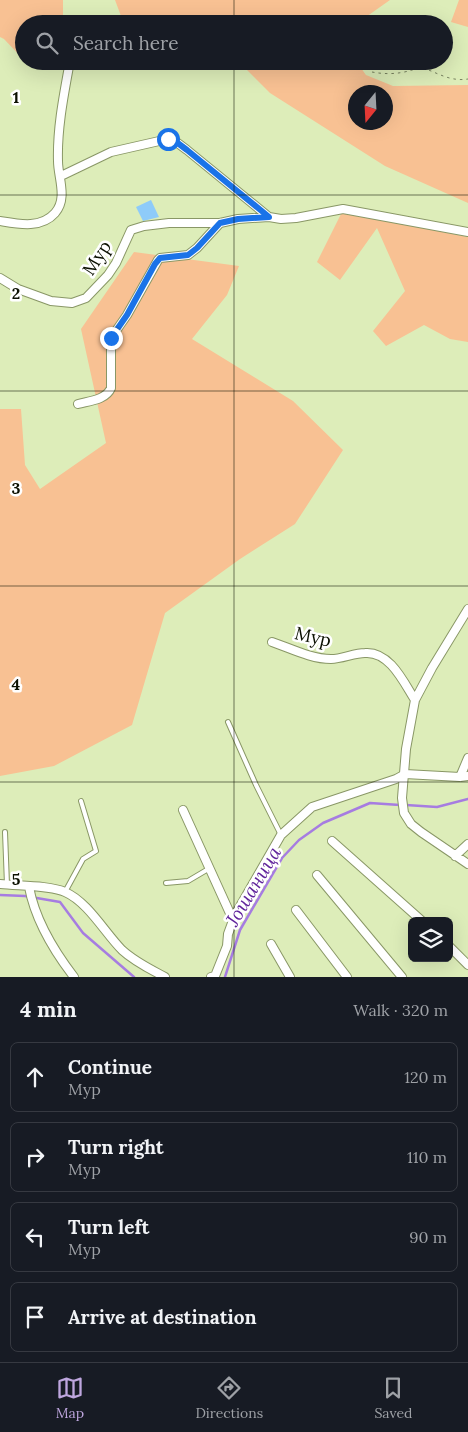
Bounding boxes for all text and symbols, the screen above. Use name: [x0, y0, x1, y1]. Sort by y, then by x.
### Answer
search box: [15, 15, 453, 70]
icon: search: [33, 29, 61, 57]
text: Search here: [73, 31, 179, 55]
north arrow: [348, 85, 393, 130]
text: 1: [13, 87, 19, 107]
route start: [157, 128, 180, 151]
street label: Мур: [77, 236, 116, 279]
text: 2: [12, 283, 20, 303]
route end: [100, 327, 123, 350]
text: 3: [12, 478, 21, 498]
street label: Мур: [293, 621, 334, 652]
text: 4: [12, 674, 21, 694]
water label: Јошаница: [219, 841, 286, 931]
text: 5: [12, 869, 21, 889]
map controls: [408, 917, 453, 962]
button: layers: [408, 917, 453, 962]
text: 4 min: [20, 996, 77, 1023]
text: Walk · 320 m: [353, 1000, 448, 1020]
text: Continue: [68, 1055, 152, 1079]
icon: ahead: [21, 1063, 49, 1091]
text: 120 m: [404, 1067, 447, 1087]
text: Мур: [68, 1079, 101, 1099]
text: Turn right: [68, 1135, 164, 1159]
icon: right: [21, 1143, 49, 1171]
text: 110 m: [407, 1147, 447, 1167]
text: Мур: [68, 1159, 101, 1179]
text: Turn left: [68, 1215, 149, 1239]
icon: left: [21, 1223, 49, 1251]
text: 90 m: [409, 1227, 447, 1247]
text: Мур: [68, 1239, 101, 1259]
icon: arrive: [21, 1303, 49, 1331]
text: Arrive at destination: [68, 1305, 257, 1329]
tab: Map: [56, 1374, 84, 1422]
tab: Directions: [195, 1374, 263, 1422]
tab: Saved: [374, 1374, 412, 1422]

